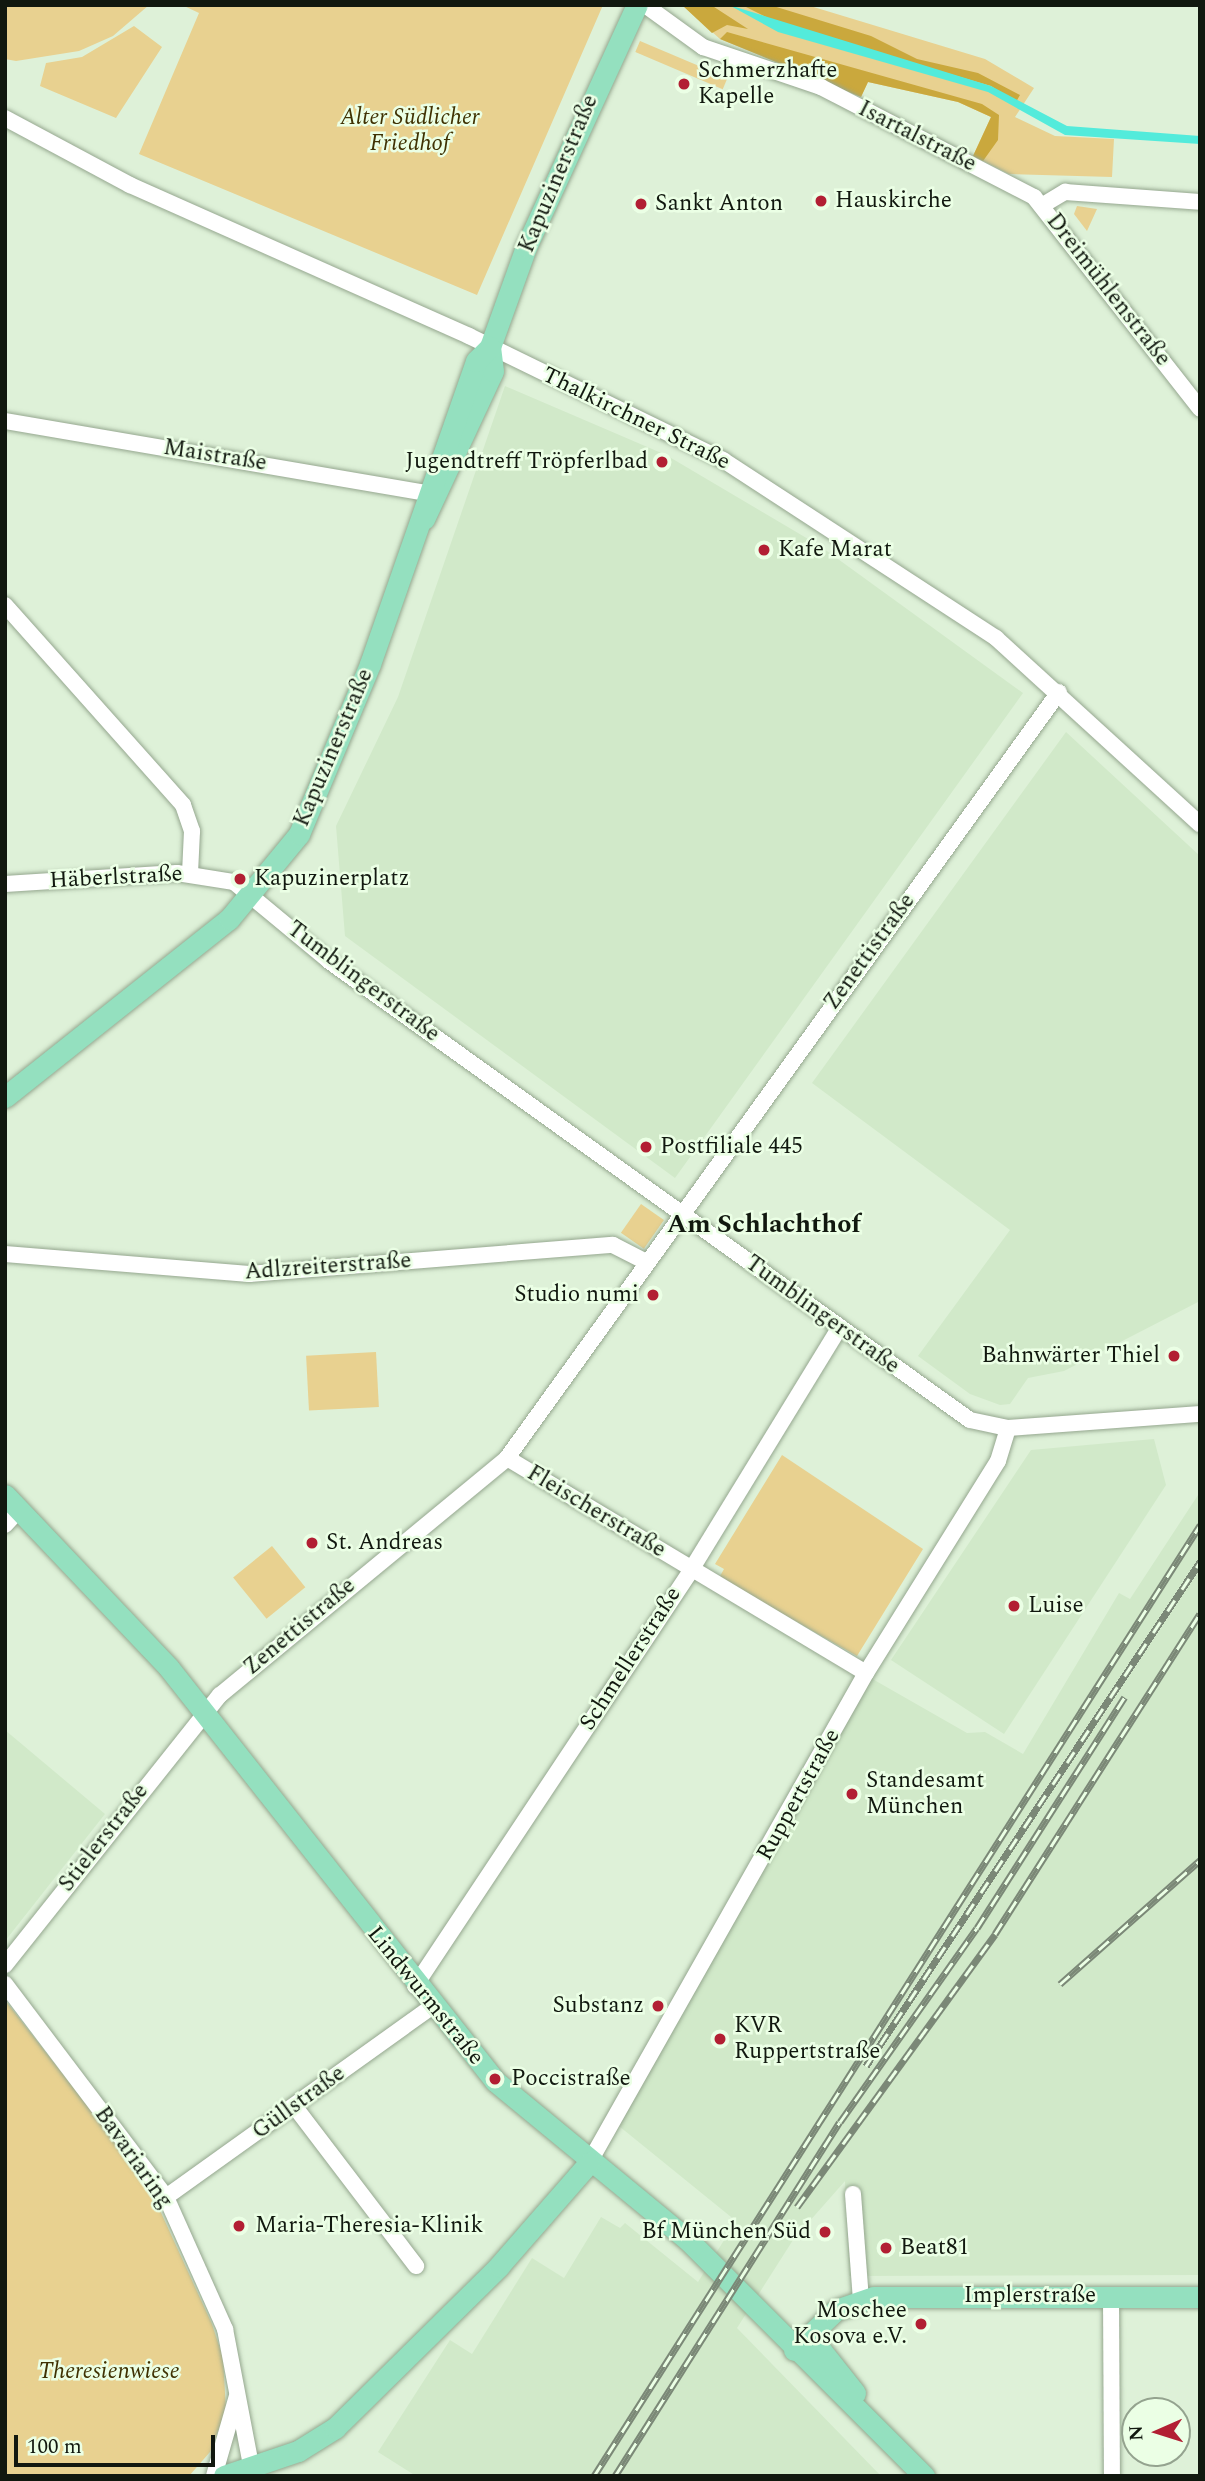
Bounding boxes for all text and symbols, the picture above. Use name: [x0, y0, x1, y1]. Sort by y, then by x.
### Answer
place label: Schmerzhafte Kapelle: [698, 57, 837, 111]
marker: Schmerzhafte Kapelle: [676, 76, 692, 92]
street label: Kapuzinerstraße: [513, 91, 605, 257]
street label: Isartalstraße: [853, 95, 981, 179]
park label: Alter Südlicher Friedhof: [340, 104, 480, 158]
place label: Hauskirche: [835, 187, 952, 215]
place label: Sankt Anton: [655, 190, 783, 218]
marker: Hauskirche: [813, 193, 829, 209]
marker: Sankt Anton: [633, 196, 649, 212]
street label: Dreimühlenstraße: [1040, 208, 1176, 372]
street label: Thalkirchner Straße: [538, 362, 734, 476]
street label: Maistraße: [161, 434, 269, 478]
place label: Jugendtreff Tröpferlbad: [405, 448, 648, 476]
marker: Jugendtreff Tröpferlbad: [654, 454, 670, 470]
place label: Kafe Marat: [778, 536, 892, 564]
marker: Kafe Marat: [756, 542, 772, 558]
street label: Kapuzinerstraße: [288, 665, 380, 831]
street label: Häberlstraße: [49, 861, 183, 895]
place label: Kapuzinerplatz: [254, 865, 409, 893]
marker: Kapuzinerplatz: [232, 871, 248, 887]
street label: Zenettistraße: [819, 888, 921, 1016]
street label: Tumblingerstraße: [281, 916, 445, 1048]
place label: Postfiliale 445: [660, 1133, 803, 1161]
marker: Postfiliale 445: [638, 1139, 654, 1155]
district label: Am Schlachthof: [667, 1209, 861, 1241]
street label: Adlzreiterstraße: [244, 1247, 412, 1287]
street label: Tumblingerstraße: [739, 1250, 905, 1380]
place label: Studio numi: [514, 1281, 639, 1309]
marker: Studio numi: [645, 1287, 661, 1303]
place label: Bahnwärter Thiel: [981, 1342, 1160, 1370]
marker: Bahnwärter Thiel: [1166, 1348, 1182, 1364]
street label: Fleischerstraße: [522, 1460, 670, 1564]
place label: St. Andreas: [326, 1529, 443, 1557]
marker: St. Andreas: [304, 1535, 320, 1551]
street label: Zenettistraße: [239, 1572, 361, 1682]
street label: Schmellerstraße: [574, 1582, 688, 1736]
place label: Luise: [1028, 1592, 1084, 1620]
marker: Luise: [1006, 1598, 1022, 1614]
street label: Ruppertstraße: [751, 1724, 847, 1866]
place label: Standesamt München: [866, 1767, 984, 1821]
street label: Stielerstraße: [53, 1778, 155, 1898]
marker: Standesamt München: [844, 1786, 860, 1802]
street label: Lindwurmstraße: [361, 1921, 489, 2071]
place label: Substanz: [553, 1992, 644, 2020]
marker: Substanz: [650, 1998, 666, 2014]
place label: KVR Ruppertstraße: [734, 2012, 880, 2066]
marker: KVR Ruppertstraße: [712, 2031, 728, 2047]
street label: Güllstraße: [247, 2060, 351, 2146]
place label: Poccistraße: [511, 2065, 631, 2093]
marker: Poccistraße: [485, 2069, 505, 2089]
street label: Bavariaring: [88, 2102, 178, 2214]
place label: Maria-Theresia-Klinik: [255, 2212, 483, 2240]
marker: Maria-Theresia-Klinik: [229, 2216, 249, 2236]
place label: Bf München Süd: [641, 2218, 811, 2246]
marker: Bf München Süd: [817, 2224, 833, 2240]
place label: Beat81: [900, 2234, 969, 2262]
marker: Beat81: [878, 2240, 894, 2256]
street label: Implerstraße: [964, 2282, 1096, 2310]
place label: Moschee Kosova e.V.: [793, 2297, 907, 2351]
marker: Moschee Kosova e.V.: [913, 2316, 929, 2332]
park label: Theresienwiese: [38, 2358, 180, 2386]
north arrow: [1121, 2397, 1191, 2467]
scale bar: [18, 2422, 219, 2466]
text: N: [1122, 2425, 1151, 2442]
text: 100 m: [27, 2431, 82, 2463]

